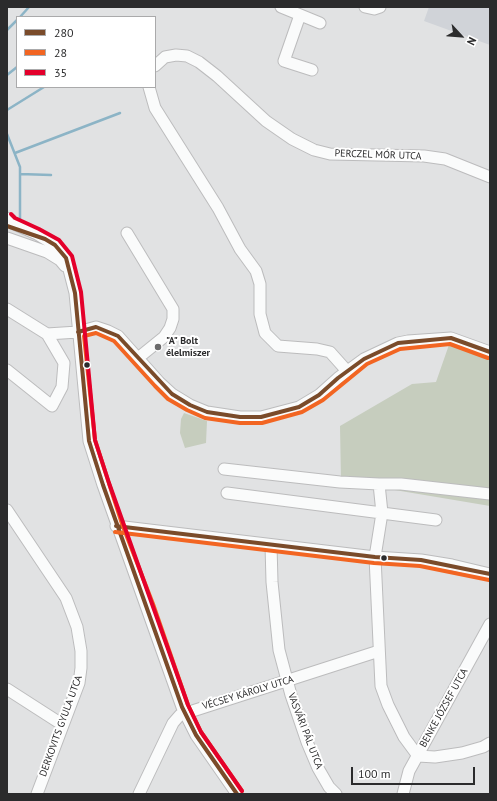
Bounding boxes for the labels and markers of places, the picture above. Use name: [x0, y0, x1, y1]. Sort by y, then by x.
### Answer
place label: "A" Bolt élelmiszer: [166, 335, 210, 358]
marker: "A" Bolt élelmiszer: [153, 342, 163, 352]
unlabelled marker: [82, 360, 92, 370]
unlabelled marker: [379, 553, 389, 563]

